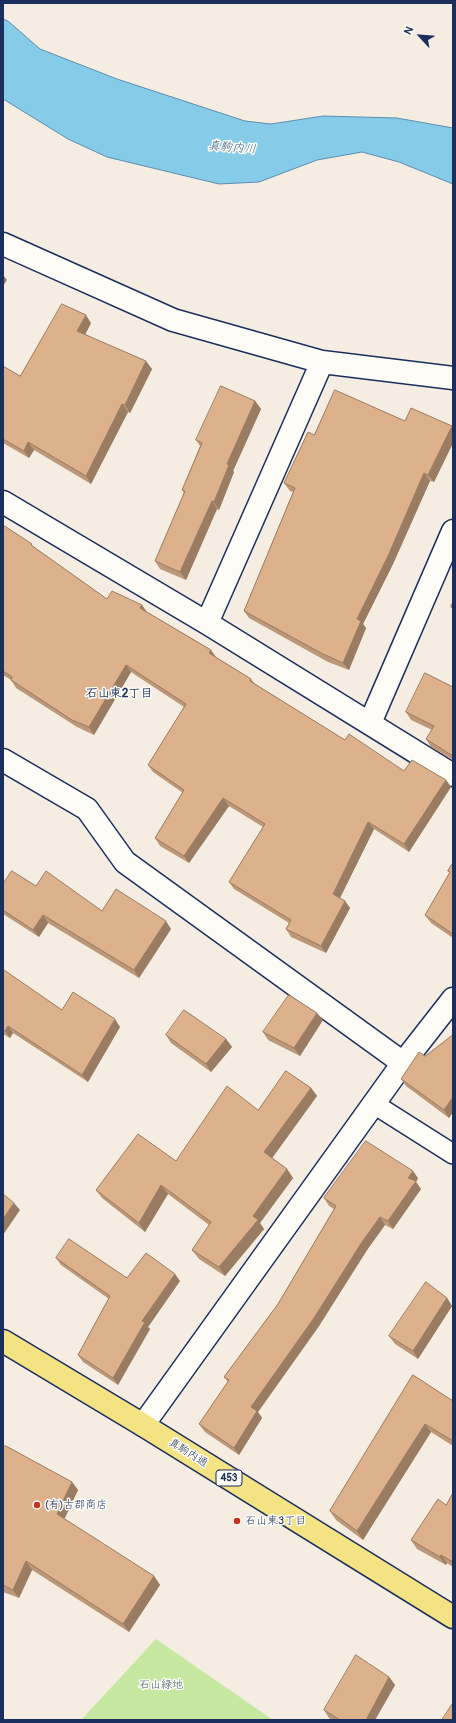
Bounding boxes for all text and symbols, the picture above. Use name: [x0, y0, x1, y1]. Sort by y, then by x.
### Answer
north arrow: [400, 16, 440, 56]
text: N: [401, 24, 416, 37]
water label: 真駒内川: [207, 139, 257, 157]
district label: 石山東2丁目: [86, 687, 152, 701]
street label: 真駒内通: [166, 1436, 210, 1470]
road number: 453: [216, 1470, 242, 1486]
place label: (有)古郡商店: [45, 1498, 107, 1512]
marker: (有)古郡商店: [32, 1500, 42, 1510]
place label: 石山東3丁目: [245, 1514, 306, 1528]
marker: 石山東3丁目: [232, 1516, 242, 1526]
park label: 石山緑地: [139, 1678, 183, 1692]

